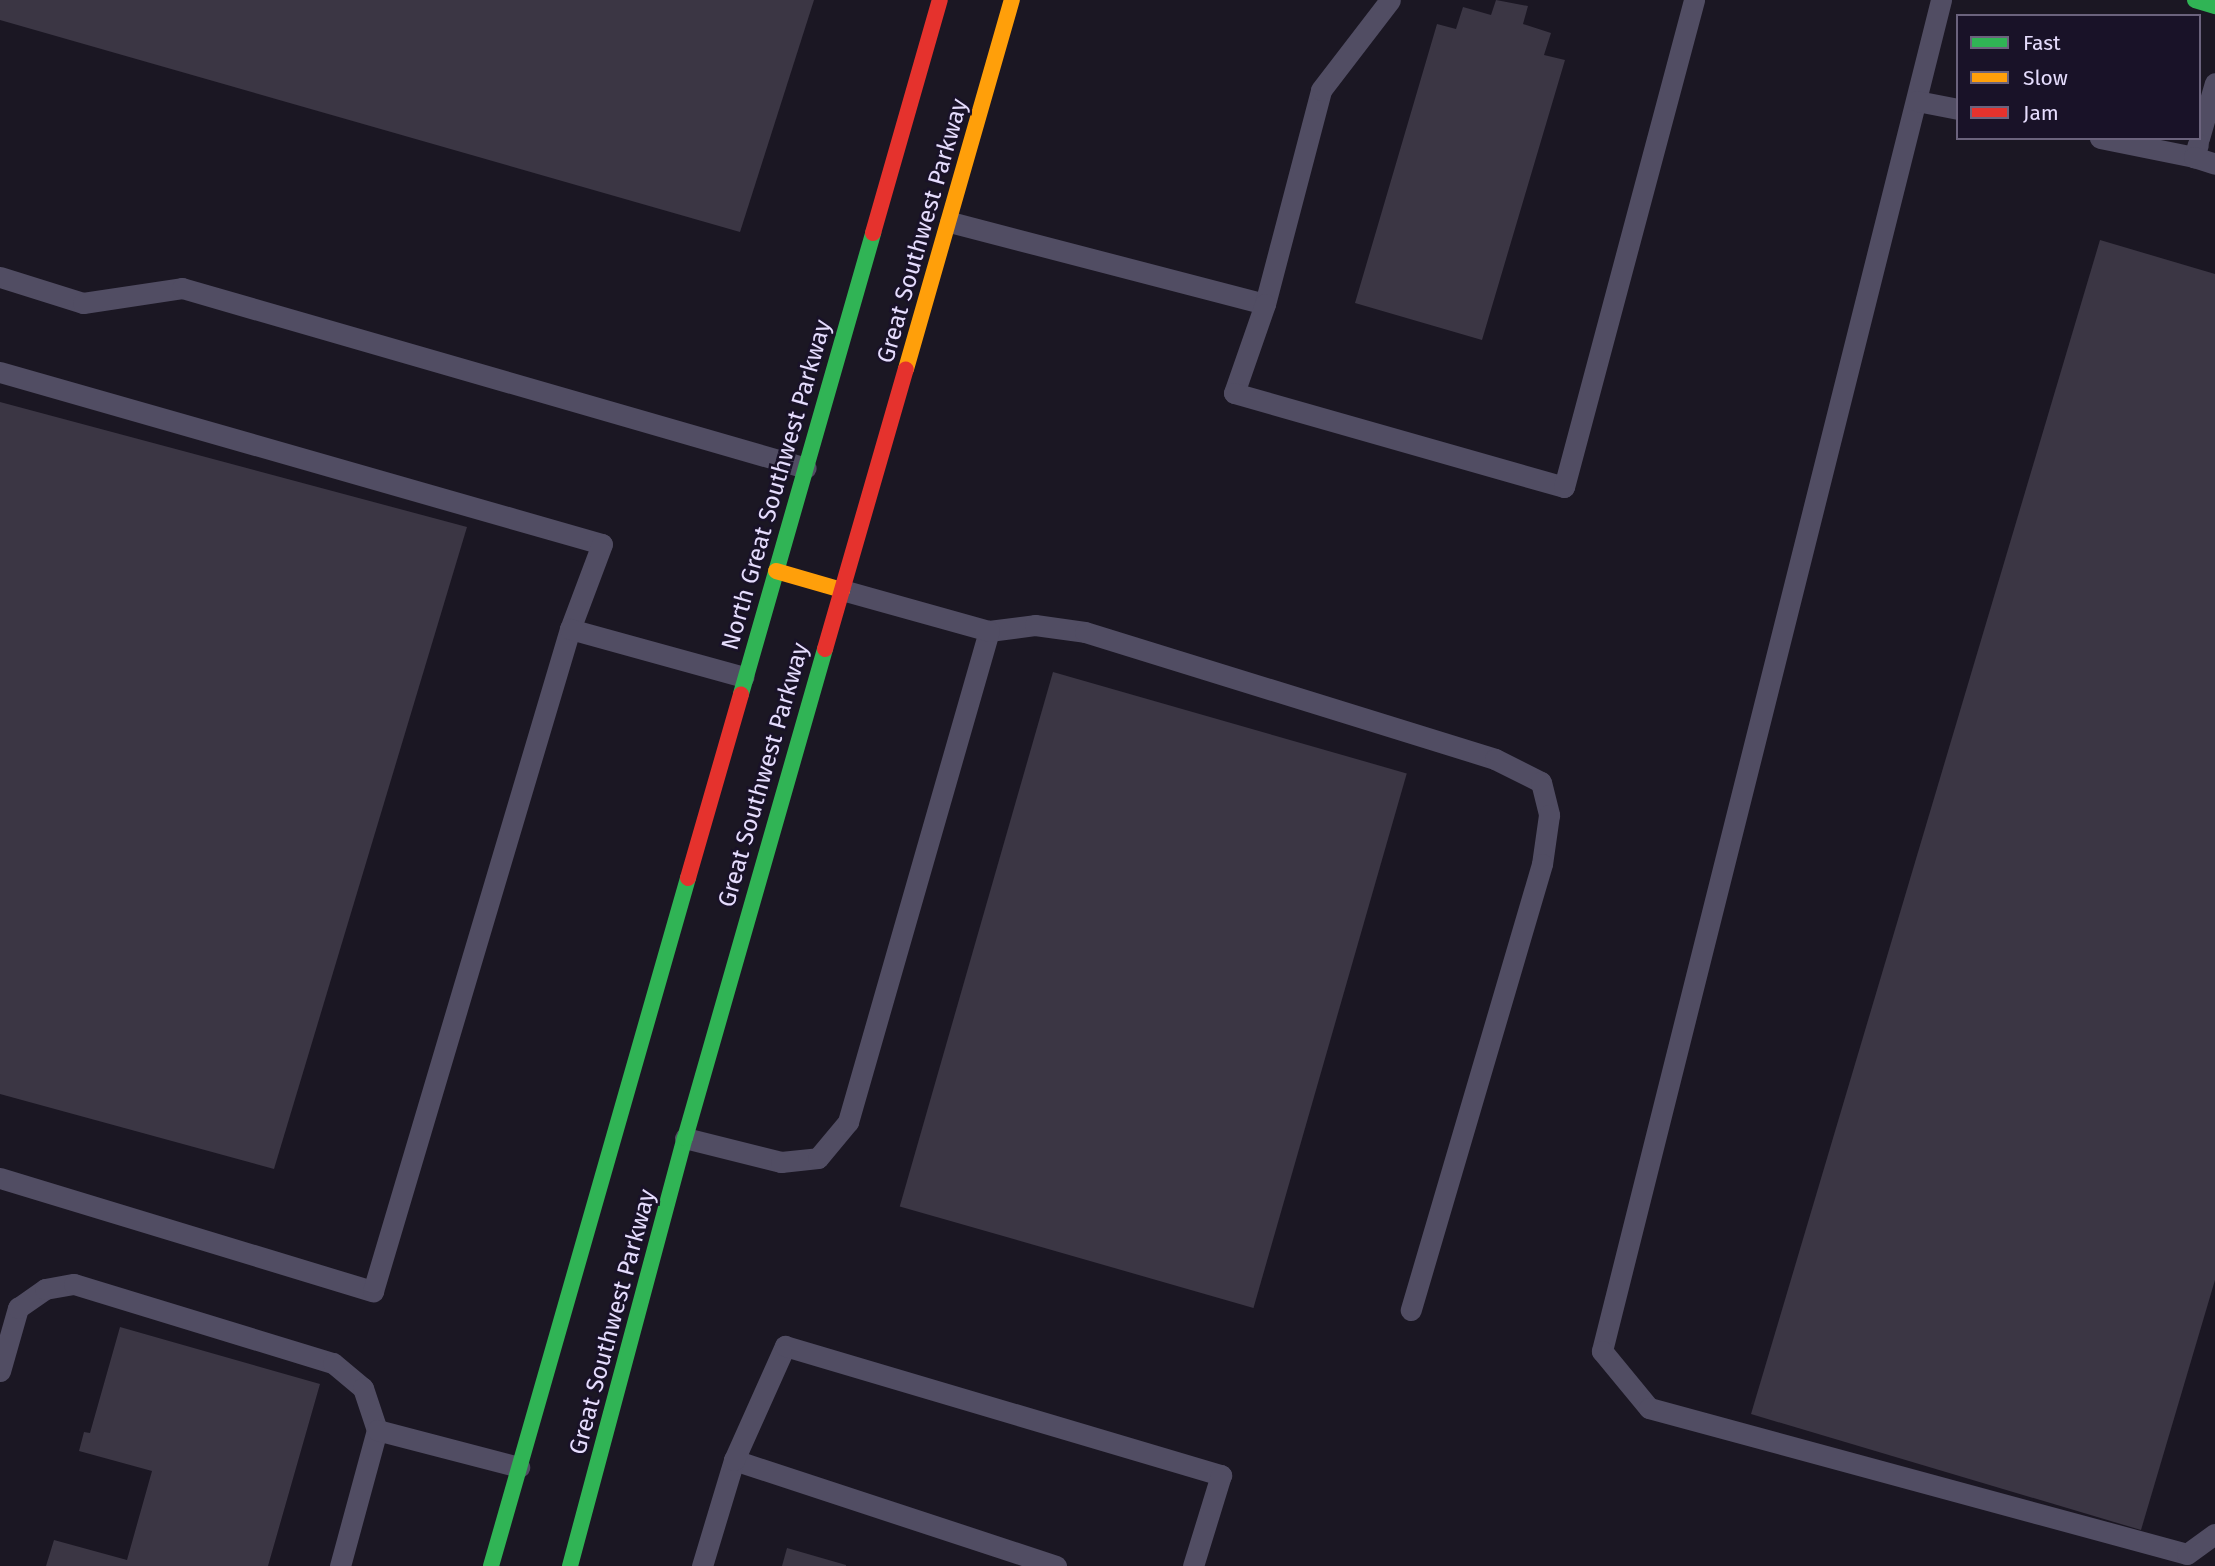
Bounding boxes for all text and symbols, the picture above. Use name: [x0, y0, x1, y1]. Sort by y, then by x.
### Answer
legend: [1956, 14, 2201, 140]
text: Fast: [2023, 30, 2061, 56]
text: Slow: [2023, 65, 2068, 91]
street label: Great Southwest Parkway: [871, 96, 975, 366]
text: Jam: [2023, 100, 2059, 126]
street label: North Great Southwest Parkway: [716, 316, 838, 654]
street label: Great Southwest Parkway: [712, 640, 816, 910]
street label: Great Southwest Parkway: [564, 1186, 662, 1458]

